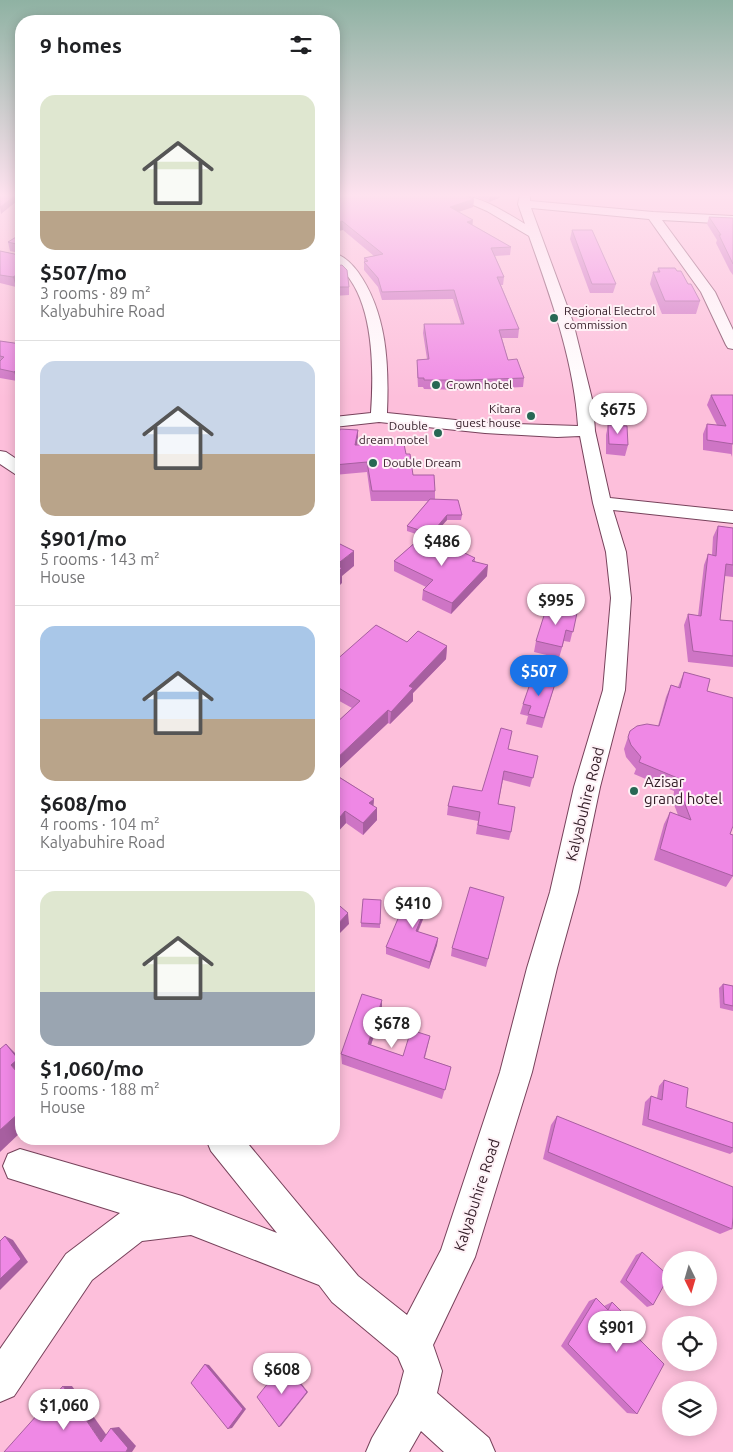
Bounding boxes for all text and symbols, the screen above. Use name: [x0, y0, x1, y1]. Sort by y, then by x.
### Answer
icon: filters: [287, 31, 315, 59]
text: 9 homes: [40, 33, 122, 57]
icon: home: [133, 128, 223, 218]
text: $507/mo: [40, 260, 127, 284]
text: 3 rooms · 89 m²: [40, 284, 151, 302]
text: Kalyabuhire Road: [40, 302, 165, 320]
place label: Regional Electrol commission: [564, 304, 655, 331]
marker: Regional Electrol commission: [548, 312, 560, 324]
place label: Crown hotel: [446, 378, 512, 391]
marker: Crown hotel: [430, 379, 442, 391]
pin: $675: [588, 392, 648, 435]
icon: home: [133, 393, 223, 483]
text: $675: [600, 400, 636, 418]
place label: Kitara guest house: [455, 402, 521, 429]
marker: Kitara guest house: [525, 410, 537, 422]
place label: Double dream motel: [359, 419, 428, 446]
marker: Double dream motel: [432, 427, 444, 439]
place label: Double Dream: [383, 456, 461, 469]
marker: Double Dream: [367, 457, 379, 469]
pin: $486: [412, 524, 472, 567]
text: $901/mo: [40, 526, 127, 550]
text: $486: [424, 532, 460, 550]
text: 5 rooms · 143 m²: [40, 550, 160, 568]
text: House: [40, 568, 85, 586]
pin: $995: [526, 584, 586, 626]
text: $995: [538, 591, 574, 609]
pin: $507: [509, 654, 569, 697]
icon: home: [133, 658, 223, 748]
text: $507: [521, 662, 557, 680]
street label: Kalyabuhire Road: [562, 745, 607, 863]
place label: Azisar grand hotel: [644, 773, 722, 807]
marker: Azisar grand hotel: [628, 785, 640, 797]
text: $608/mo: [40, 791, 127, 815]
text: 4 rooms · 104 m²: [40, 815, 160, 833]
text: Kalyabuhire Road: [40, 833, 165, 851]
pin: $410: [383, 886, 443, 929]
text: $410: [395, 894, 431, 912]
icon: home: [133, 923, 223, 1013]
pin: $678: [362, 1006, 422, 1049]
text: $678: [374, 1014, 410, 1032]
text: $1,060/mo: [40, 1056, 144, 1080]
text: 5 rooms · 188 m²: [40, 1080, 160, 1098]
text: House: [40, 1098, 85, 1116]
street label: Kalyabuhire Road: [450, 1136, 503, 1253]
north arrow: [662, 1251, 718, 1306]
map controls: [662, 1251, 717, 1436]
pin: $901: [587, 1310, 647, 1353]
button: locate: [662, 1316, 717, 1371]
text: $901: [599, 1318, 635, 1336]
pin: $608: [252, 1352, 312, 1395]
text: $608: [264, 1360, 300, 1378]
button: layers: [662, 1381, 717, 1436]
pin: $1,060: [23, 1388, 105, 1431]
text: $1,060: [39, 1396, 89, 1414]

